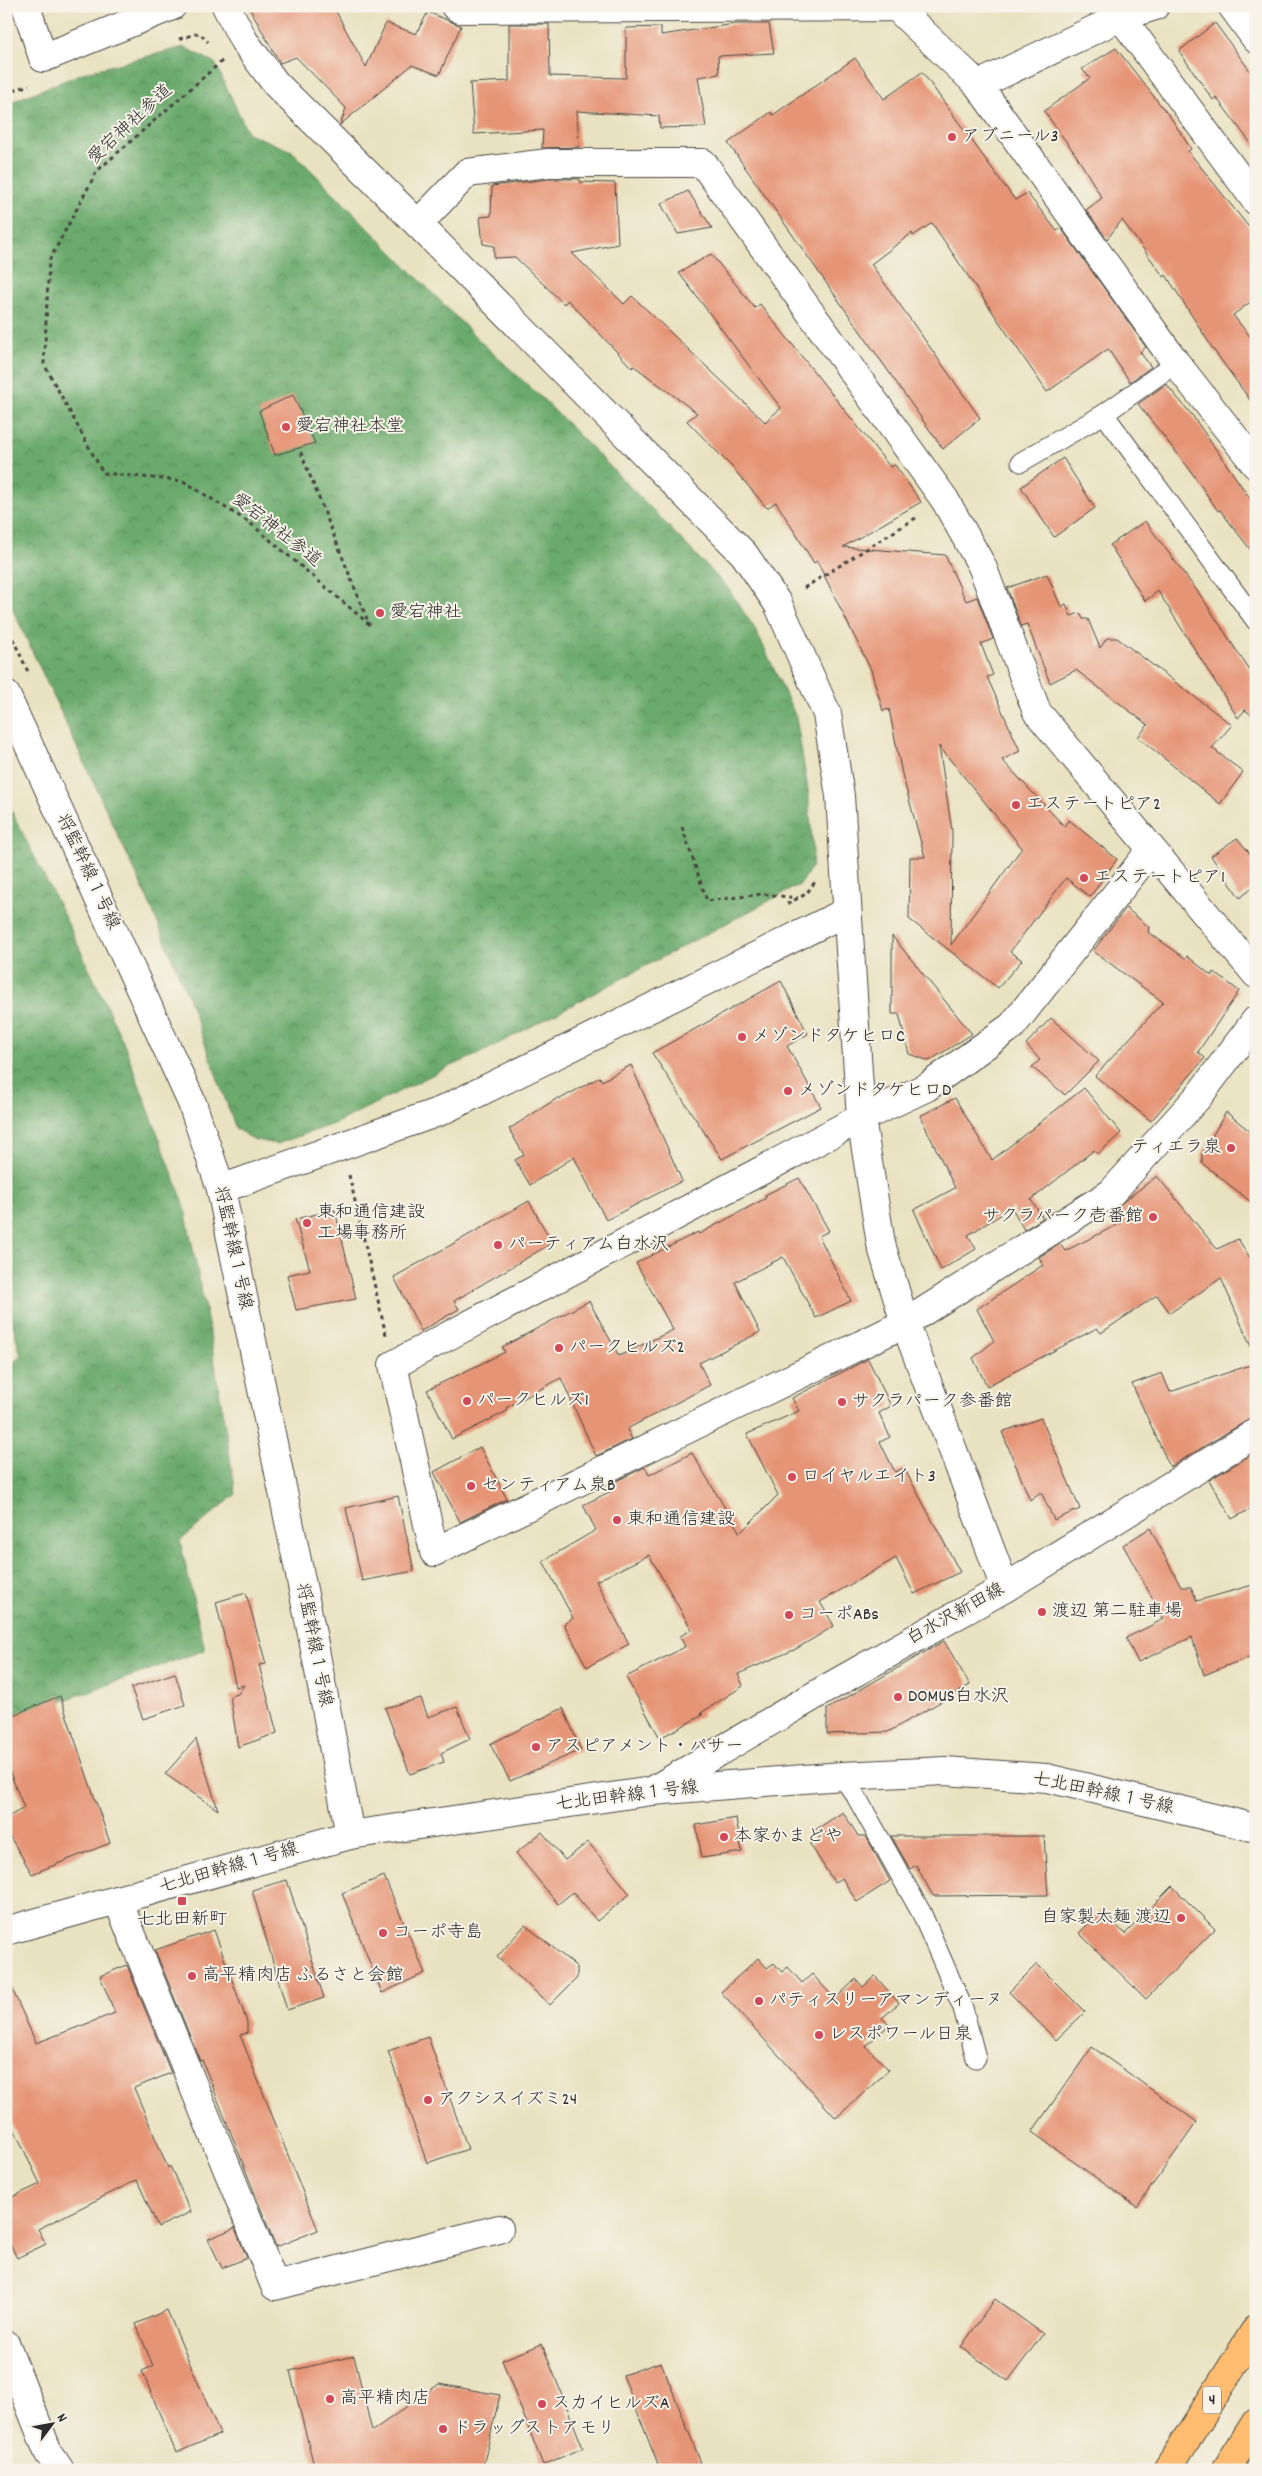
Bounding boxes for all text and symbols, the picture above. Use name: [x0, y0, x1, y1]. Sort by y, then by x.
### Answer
street label: 愛宕神社参道: [83, 79, 179, 171]
place label: アブニール3: [962, 125, 1059, 150]
marker: アブニール3: [946, 131, 958, 143]
place label: 愛宕神社本堂: [296, 415, 404, 440]
marker: 愛宕神社本堂: [280, 421, 292, 433]
street label: 愛宕神社参道: [226, 488, 326, 574]
place label: 愛宕神社: [390, 601, 462, 626]
marker: 愛宕神社: [374, 607, 386, 619]
place label: エステートピア2: [1026, 793, 1161, 818]
marker: エステートピア2: [1010, 799, 1022, 811]
street label: 将監幹線１号線: [49, 810, 125, 934]
place label: エステートピア1: [1094, 866, 1225, 891]
marker: エステートピア1: [1078, 872, 1090, 884]
place label: メゾンドタケヒロC: [752, 1025, 905, 1050]
marker: メゾンドタケヒロC: [736, 1031, 748, 1043]
place label: メゾンドタケヒロD: [798, 1079, 951, 1104]
marker: メゾンドタケヒロD: [782, 1085, 794, 1097]
place label: ティエラ泉: [1131, 1136, 1221, 1161]
marker: ティエラ泉: [1225, 1142, 1237, 1154]
street label: 将監幹線１号線: [207, 1184, 257, 1312]
place label: 東和通信建設 工場事務所: [317, 1201, 425, 1247]
place label: サクラパーク壱番館: [982, 1205, 1143, 1230]
marker: サクラパーク壱番館: [1147, 1211, 1159, 1223]
marker: 東和通信建設 工場事務所: [301, 1217, 313, 1229]
place label: パーティアム白水沢: [508, 1233, 669, 1258]
marker: パーティアム白水沢: [492, 1239, 504, 1251]
place label: パークヒルズ2: [569, 1336, 685, 1361]
marker: パークヒルズ2: [553, 1342, 565, 1354]
place label: パークヒルズ1: [477, 1389, 589, 1414]
place label: サクラパーク参番館: [852, 1390, 1013, 1415]
marker: パークヒルズ1: [461, 1395, 473, 1407]
marker: サクラパーク参番館: [836, 1396, 848, 1408]
place label: ロイヤルエイト3: [802, 1465, 936, 1490]
marker: ロイヤルエイト3: [786, 1471, 798, 1483]
place label: センティアム泉B: [481, 1474, 616, 1499]
marker: センティアム泉B: [465, 1480, 477, 1492]
place label: 東和通信建設: [627, 1508, 735, 1533]
marker: 東和通信建設: [611, 1514, 623, 1526]
street label: 白水沢新田線: [903, 1578, 1009, 1652]
street label: 将監幹線１号線: [289, 1581, 337, 1709]
place label: 渡辺 第二駐車場: [1052, 1600, 1182, 1625]
place label: コーポABs: [799, 1603, 879, 1628]
marker: 渡辺 第二駐車場: [1036, 1606, 1048, 1618]
marker: コーポABs: [783, 1609, 795, 1621]
place label: DOMUS白水沢: [908, 1685, 1009, 1710]
marker: DOMUS白水沢: [892, 1691, 904, 1703]
place label: アスピアメント・パサー: [546, 1735, 743, 1760]
marker: アスピアメント・パサー: [530, 1741, 542, 1753]
street label: 七北田幹線１号線: [1030, 1767, 1176, 1821]
street label: 七北田幹線１号線: [554, 1776, 700, 1818]
place label: 本家かまどや: [734, 1825, 843, 1850]
marker: 本家かまどや: [718, 1831, 730, 1843]
street label: 七北田幹線１号線: [156, 1837, 302, 1901]
marker: 七北田新町: [176, 1895, 188, 1907]
place label: 自家製太麺 渡辺: [1041, 1906, 1171, 1931]
place label: 七北田新町: [137, 1908, 227, 1933]
marker: 自家製太麺 渡辺: [1175, 1912, 1187, 1924]
place label: コーポ寺島: [393, 1921, 483, 1946]
marker: コーポ寺島: [377, 1927, 389, 1939]
place label: 高平精肉店 ふるさと会館: [202, 1964, 403, 1989]
marker: 高平精肉店 ふるさと会館: [186, 1970, 198, 1982]
place label: パティスリーアマンディーヌ: [769, 1989, 1003, 2014]
marker: パティスリーアマンディーヌ: [753, 1995, 765, 2007]
place label: レスポワール日泉: [829, 2023, 972, 2048]
marker: レスポワール日泉: [813, 2029, 825, 2041]
place label: アクシスイズミ24: [438, 2088, 577, 2113]
marker: アクシスイズミ24: [422, 2094, 434, 2106]
road number: 4: [1203, 2386, 1221, 2414]
place label: 高平精肉店: [340, 2387, 430, 2412]
place label: スカイヒルズA: [552, 2392, 670, 2417]
marker: 高平精肉店: [324, 2393, 336, 2405]
north arrow: [28, 2398, 78, 2448]
marker: スカイヒルズA: [536, 2398, 548, 2410]
text: N: [51, 2410, 72, 2426]
place label: ドラッグストアモリ: [453, 2417, 615, 2442]
marker: ドラッグストアモリ: [437, 2423, 449, 2435]

